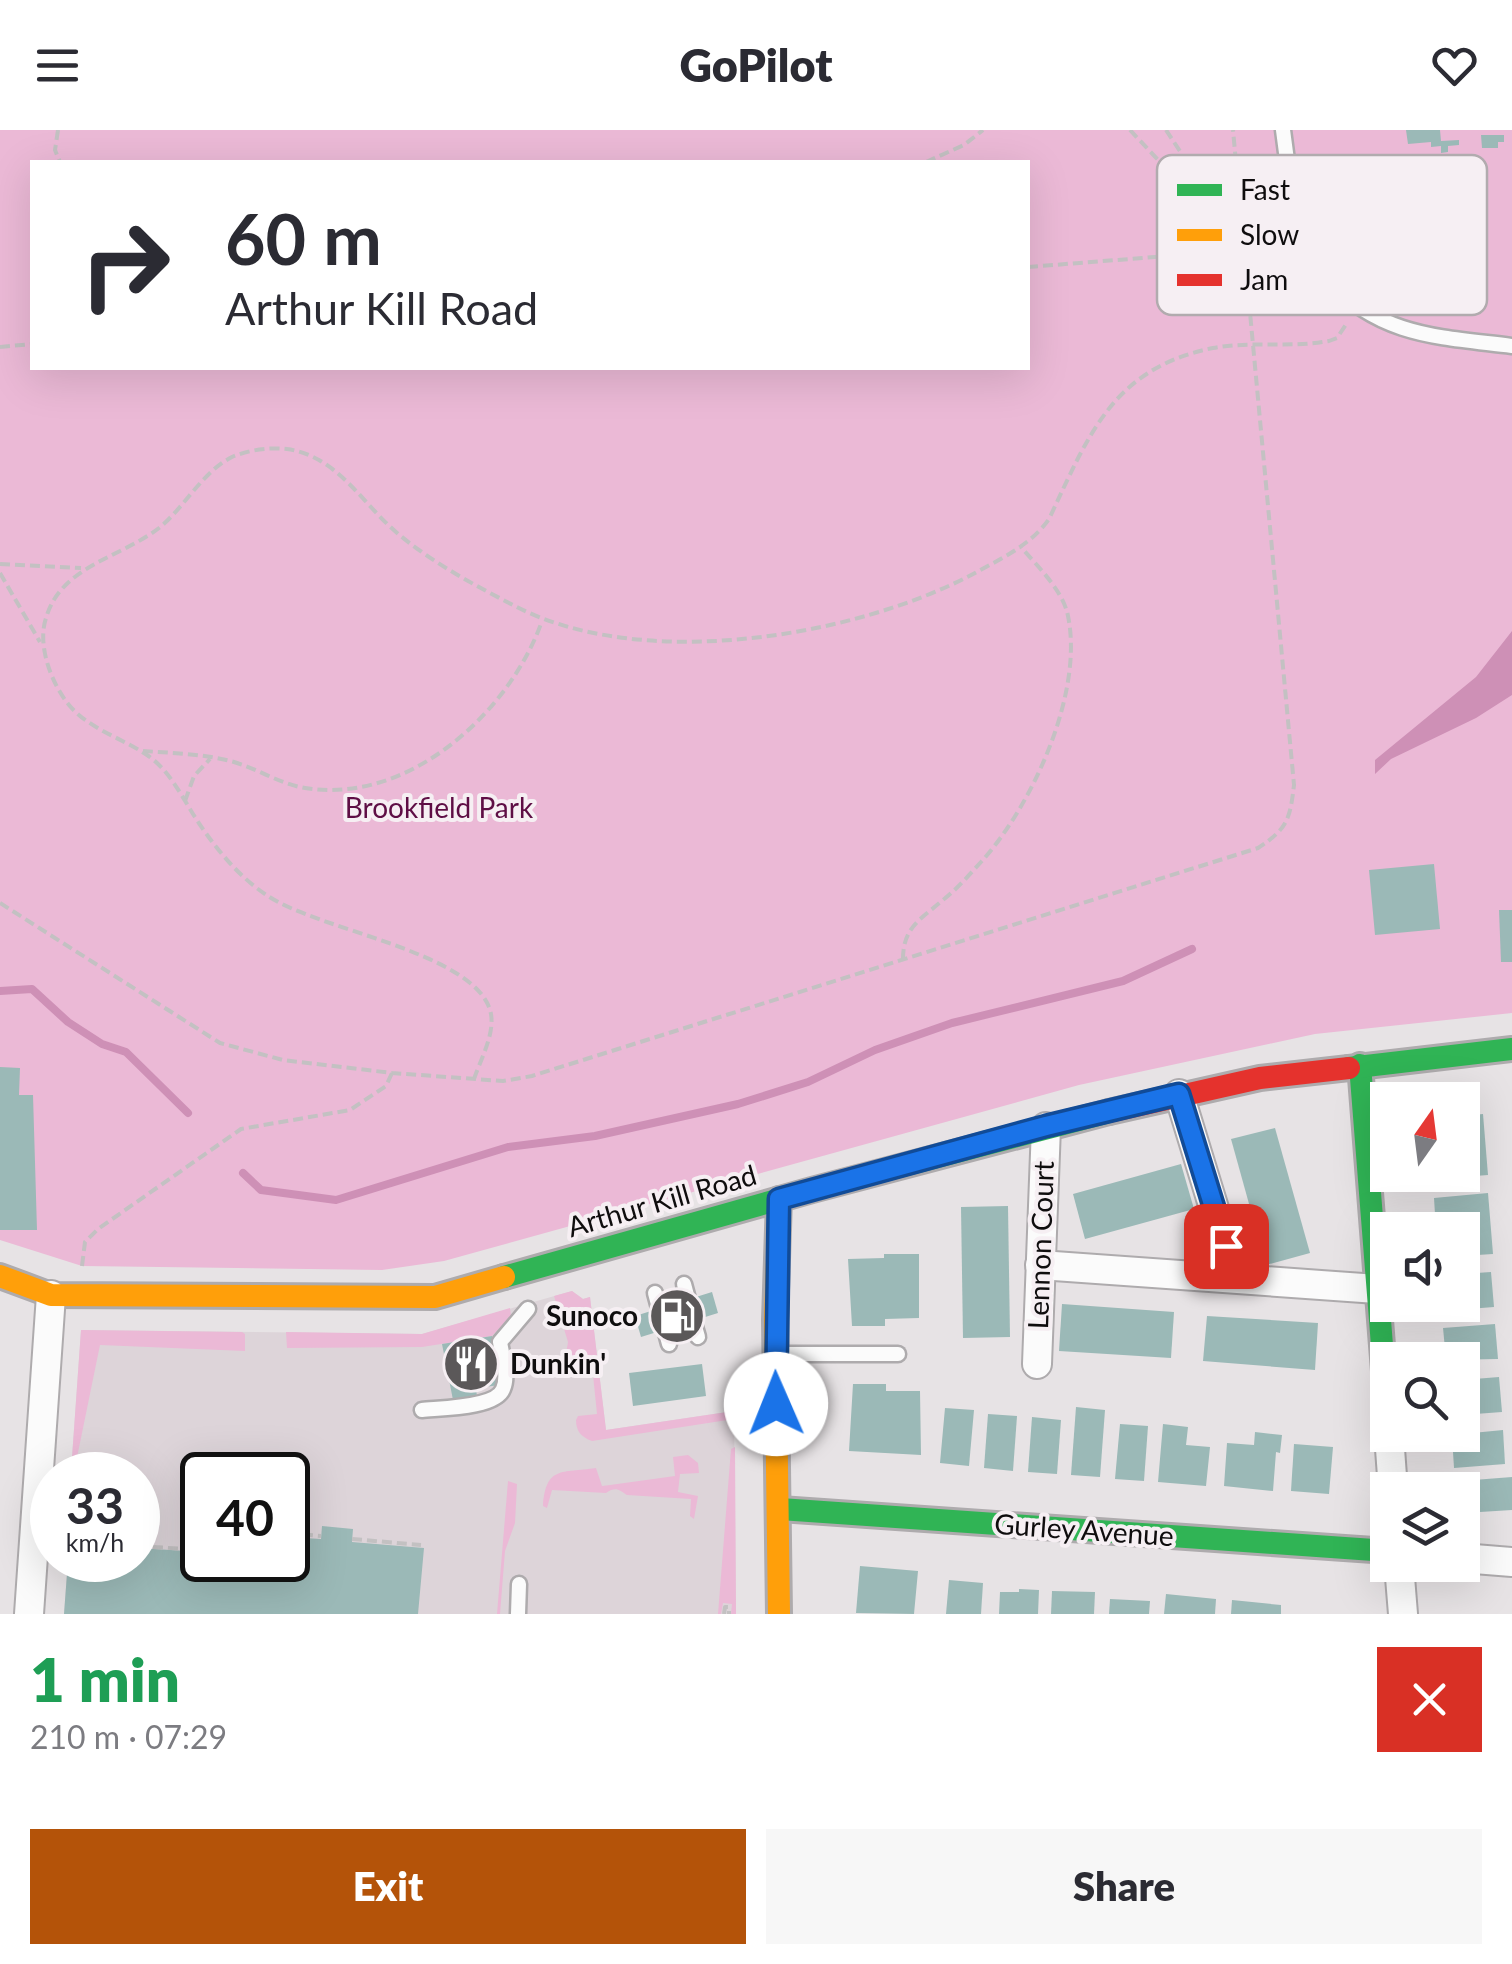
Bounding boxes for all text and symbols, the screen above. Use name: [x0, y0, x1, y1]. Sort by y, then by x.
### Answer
icon: menu: [30, 38, 85, 93]
text: GoPilot: [680, 38, 832, 92]
icon: heart: [1427, 38, 1482, 93]
legend: [1157, 155, 1487, 315]
text: Fast: [1240, 172, 1290, 206]
text: 60 m: [225, 196, 382, 280]
icon: right: [60, 200, 190, 330]
text: Slow: [1240, 217, 1299, 251]
text: Jam: [1240, 262, 1288, 296]
text: Arthur Kill Road: [225, 281, 538, 335]
park label: Brookfield Park: [345, 790, 534, 824]
north arrow: [1370, 1082, 1480, 1192]
map controls: [1370, 1082, 1480, 1582]
street label: Arthur Kill Road: [563, 1157, 760, 1243]
street label: Lennon Court: [1020, 1160, 1060, 1330]
pin: [1184, 1204, 1269, 1289]
button: sound: [1370, 1212, 1480, 1322]
icon: arrive: [1199, 1219, 1254, 1274]
fuel station icon: Sunoco: [647, 1286, 707, 1346]
place label: Sunoco: [546, 1298, 638, 1332]
restaurant icon: Dunkin': [441, 1334, 501, 1394]
button: search: [1370, 1342, 1480, 1452]
place label: Dunkin': [510, 1346, 606, 1380]
position arrow: [724, 1352, 828, 1456]
speed limit sign: 40: [180, 1452, 310, 1582]
button: layers: [1370, 1472, 1480, 1582]
text: 33: [66, 1475, 124, 1535]
street label: Gurley Avenue: [993, 1506, 1175, 1552]
text: km/h: [66, 1527, 124, 1557]
text: 1 min: [30, 1643, 180, 1715]
button: close: [1377, 1647, 1482, 1752]
text: 210 m · 07:29: [30, 1717, 227, 1756]
button: Exit: [30, 1829, 746, 1944]
button: Share: [766, 1829, 1482, 1944]

